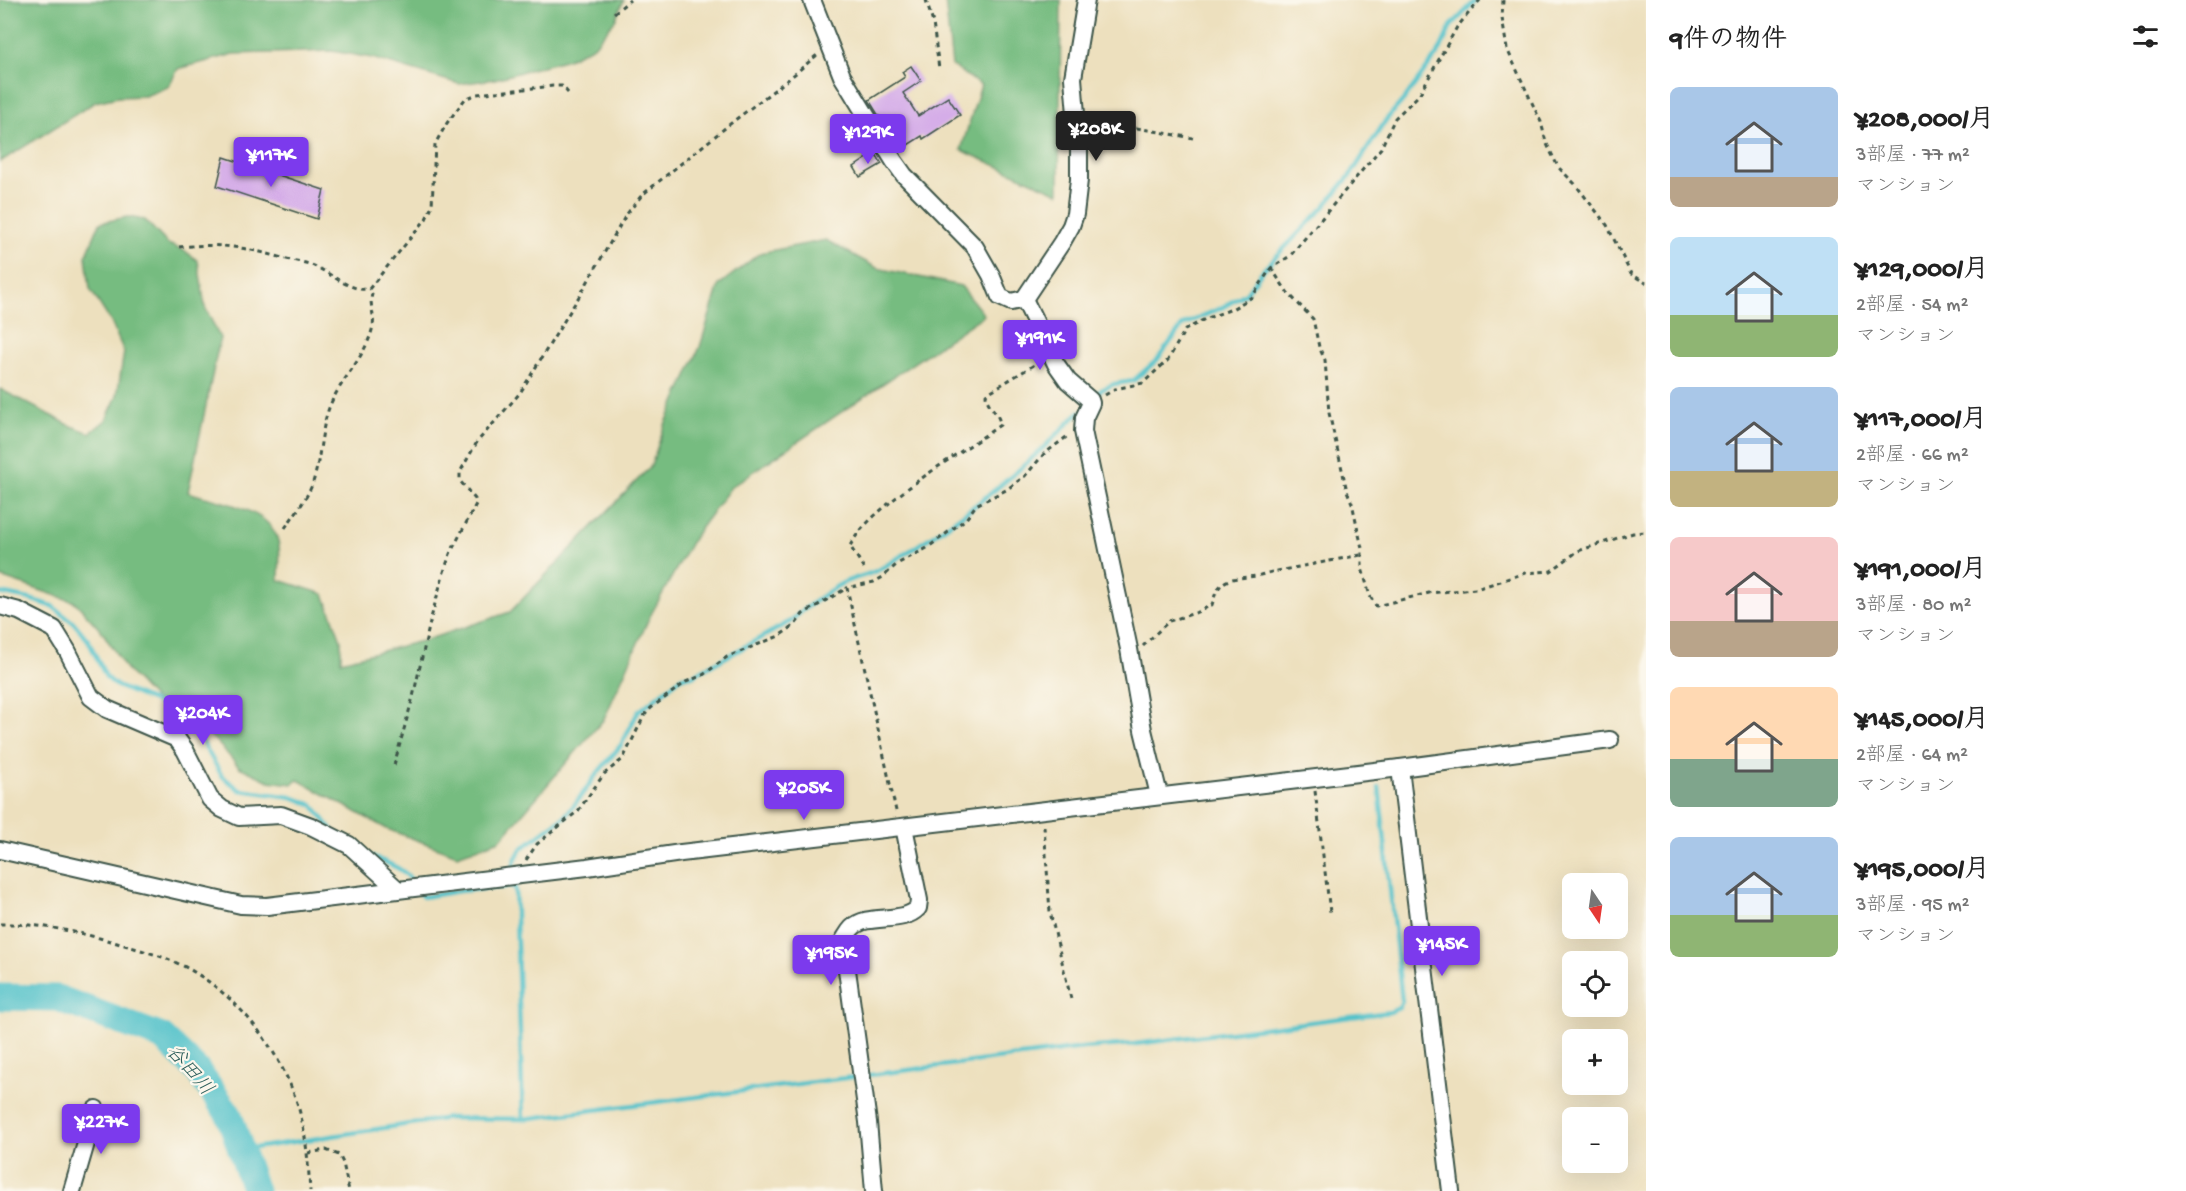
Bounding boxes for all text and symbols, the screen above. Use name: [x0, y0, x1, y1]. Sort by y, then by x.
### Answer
icon: filters: [2129, 20, 2162, 53]
text: 9件の物件: [1670, 26, 1787, 57]
text: ¥208,000/月: [1856, 106, 1995, 137]
pin: ¥208K: [1054, 111, 1138, 162]
icon: home: [1718, 111, 1790, 183]
pin: ¥129K: [826, 114, 910, 165]
text: ¥208K: [1070, 119, 1122, 142]
text: ¥129K: [844, 122, 892, 145]
pin: ¥117K: [229, 137, 313, 188]
text: ¥117K: [248, 145, 294, 168]
text: 3部屋 · 77 m²: [1856, 145, 1970, 168]
text: マンション: [1856, 176, 1955, 199]
text: ¥129,000/月: [1856, 256, 1989, 287]
icon: home: [1718, 261, 1790, 333]
text: 2部屋 · 54 m²: [1856, 295, 1968, 318]
pin: ¥191K: [998, 320, 1082, 371]
text: マンション: [1856, 326, 1955, 349]
text: ¥191K: [1017, 328, 1063, 351]
text: ¥117,000/月: [1856, 406, 1987, 437]
icon: home: [1718, 411, 1790, 483]
text: 2部屋 · 66 m²: [1856, 445, 1969, 468]
text: マンション: [1856, 476, 1955, 499]
text: ¥191,000/月: [1856, 556, 1987, 587]
icon: home: [1718, 561, 1790, 633]
text: 3部屋 · 80 m²: [1856, 595, 1971, 618]
text: マンション: [1856, 626, 1955, 649]
pin: ¥204K: [161, 695, 245, 746]
text: ¥204K: [178, 703, 228, 726]
text: ¥145,000/月: [1856, 706, 1989, 737]
icon: home: [1718, 711, 1790, 783]
text: 2部屋 · 64 m²: [1856, 745, 1968, 768]
pin: ¥205K: [762, 770, 846, 821]
text: マンション: [1856, 776, 1955, 799]
text: ¥205K: [778, 778, 830, 801]
text: ¥195,000/月: [1856, 856, 1990, 887]
icon: home: [1718, 861, 1790, 933]
north arrow: [1562, 873, 1628, 939]
map controls: [1562, 873, 1628, 1173]
text: 3部屋 · 95 m²: [1856, 895, 1970, 918]
pin: ¥145K: [1400, 926, 1484, 977]
text: マンション: [1856, 926, 1955, 949]
text: ¥145K: [1418, 934, 1466, 957]
pin: ¥195K: [789, 935, 873, 986]
text: ¥195K: [807, 943, 855, 966]
button: locate: [1562, 951, 1628, 1017]
button: +: [1562, 1029, 1628, 1095]
water label: 谷田川: [160, 1040, 217, 1101]
pin: ¥227K: [59, 1104, 143, 1155]
button: −: [1562, 1107, 1628, 1173]
text: ¥227K: [76, 1112, 126, 1135]

